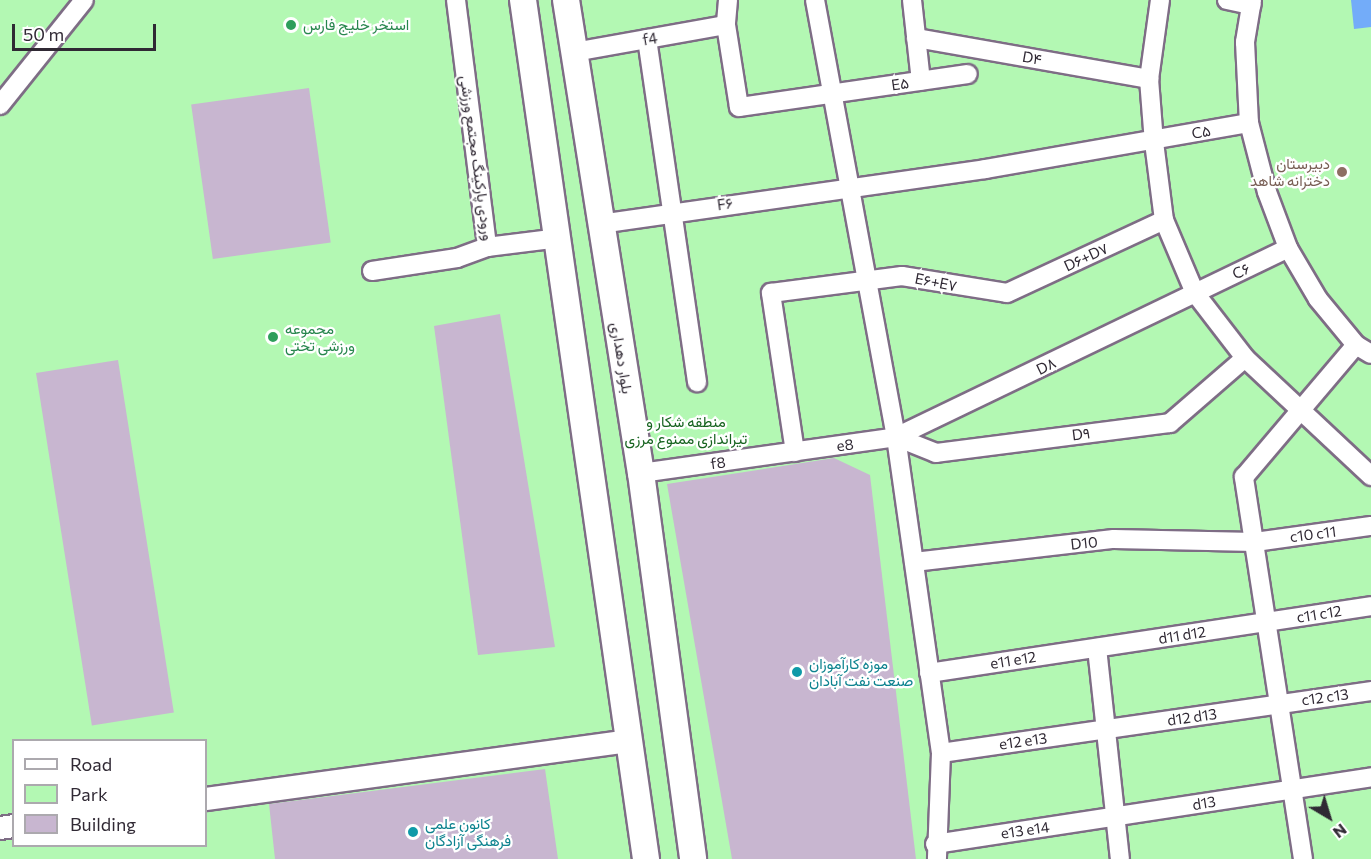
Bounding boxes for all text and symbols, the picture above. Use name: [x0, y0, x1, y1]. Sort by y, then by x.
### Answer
scale bar: [15, 12, 159, 50]
place label: استخر خلیج فارس: [303, 16, 409, 34]
marker: استخر خلیج فارس: [284, 18, 298, 32]
text: 50 m: [23, 23, 64, 45]
street label: f4: [641, 29, 659, 49]
street label: D۴: [1021, 47, 1043, 69]
street label: ورودی پارکینگ مجتمع ورزشی: [456, 74, 498, 242]
street label: E۵: [890, 74, 910, 94]
street label: C۵: [1190, 121, 1212, 143]
place label: دبیرستان دخترانه شاهد: [1250, 154, 1330, 189]
marker: دبیرستان دخترانه شاهد: [1335, 165, 1349, 179]
street label: F۶: [716, 194, 734, 214]
street label: D۶+D۷: [1061, 239, 1111, 275]
street label: C۶: [1229, 259, 1253, 283]
street label: E۶+E۷: [913, 269, 959, 295]
place label: مجموعه ورزشی تختی: [285, 319, 355, 354]
street label: بلوار دهداری: [607, 321, 637, 395]
marker: مجموعه ورزشی تختی: [266, 330, 280, 344]
street label: D۸: [1033, 354, 1059, 378]
park label: منطقه شکار و تیراندازی ممنوع مرزی: [625, 412, 747, 447]
street label: D۹: [1071, 424, 1091, 444]
street label: e8: [835, 435, 855, 455]
street label: f8: [709, 453, 727, 473]
street label: c10 c11: [1289, 522, 1337, 546]
street label: D10: [1070, 533, 1098, 553]
street label: c11 c12: [1295, 602, 1343, 626]
street label: d11 d12: [1157, 622, 1207, 648]
street label: e11 e12: [989, 647, 1037, 673]
place label: موزه کارآموزان صنعت نفت آبادان: [809, 654, 913, 689]
marker: موزه کارآموزان صنعت نفت آبادان: [790, 665, 804, 679]
street label: c12 c13: [1300, 685, 1350, 709]
street label: d12 d13: [1166, 705, 1218, 729]
street label: e12 e13: [998, 729, 1048, 753]
legend: [12, 739, 207, 847]
text: Road: [70, 753, 112, 775]
text: Park: [70, 783, 108, 805]
north arrow: [1299, 787, 1359, 847]
street label: d13: [1191, 792, 1217, 814]
text: Building: [70, 813, 136, 835]
place label: کانون علمی فرهنگی آزادگان: [425, 814, 511, 849]
street label: e13 e14: [999, 818, 1051, 842]
text: N: [1330, 820, 1351, 843]
marker: کانون علمی فرهنگی آزادگان: [406, 825, 420, 839]

